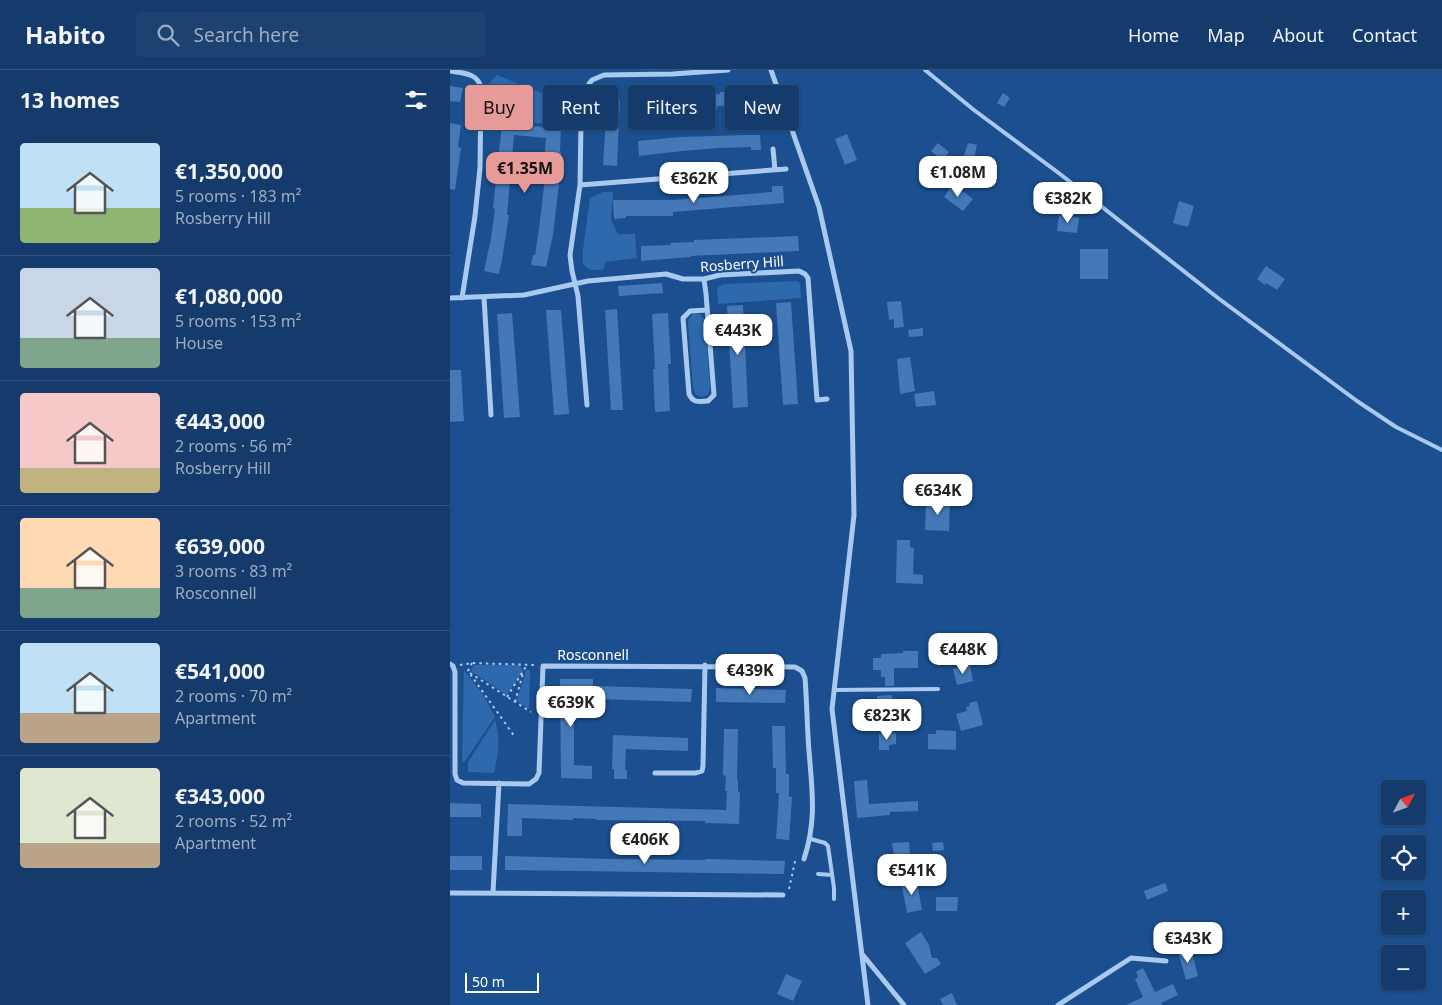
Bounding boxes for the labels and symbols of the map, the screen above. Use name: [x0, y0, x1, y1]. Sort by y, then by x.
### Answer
pin: €1.35M: [484, 152, 566, 194]
pin: €1.08M: [917, 156, 999, 198]
pin: €362K: [659, 162, 729, 204]
pin: €382K: [1033, 182, 1103, 224]
street label: Rosberry Hill: [699, 251, 785, 276]
pin: €443K: [703, 314, 773, 356]
pin: €634K: [903, 474, 973, 516]
pin: €448K: [928, 632, 998, 675]
street label: Rosconnell: [557, 645, 629, 664]
pin: €439K: [715, 654, 785, 696]
pin: €639K: [536, 686, 606, 728]
pin: €823K: [852, 698, 922, 741]
north arrow: [1381, 780, 1426, 825]
pin: €406K: [610, 822, 680, 865]
pin: €541K: [877, 854, 947, 896]
pin: €343K: [1153, 922, 1223, 964]
scale bar: [465, 970, 539, 993]

